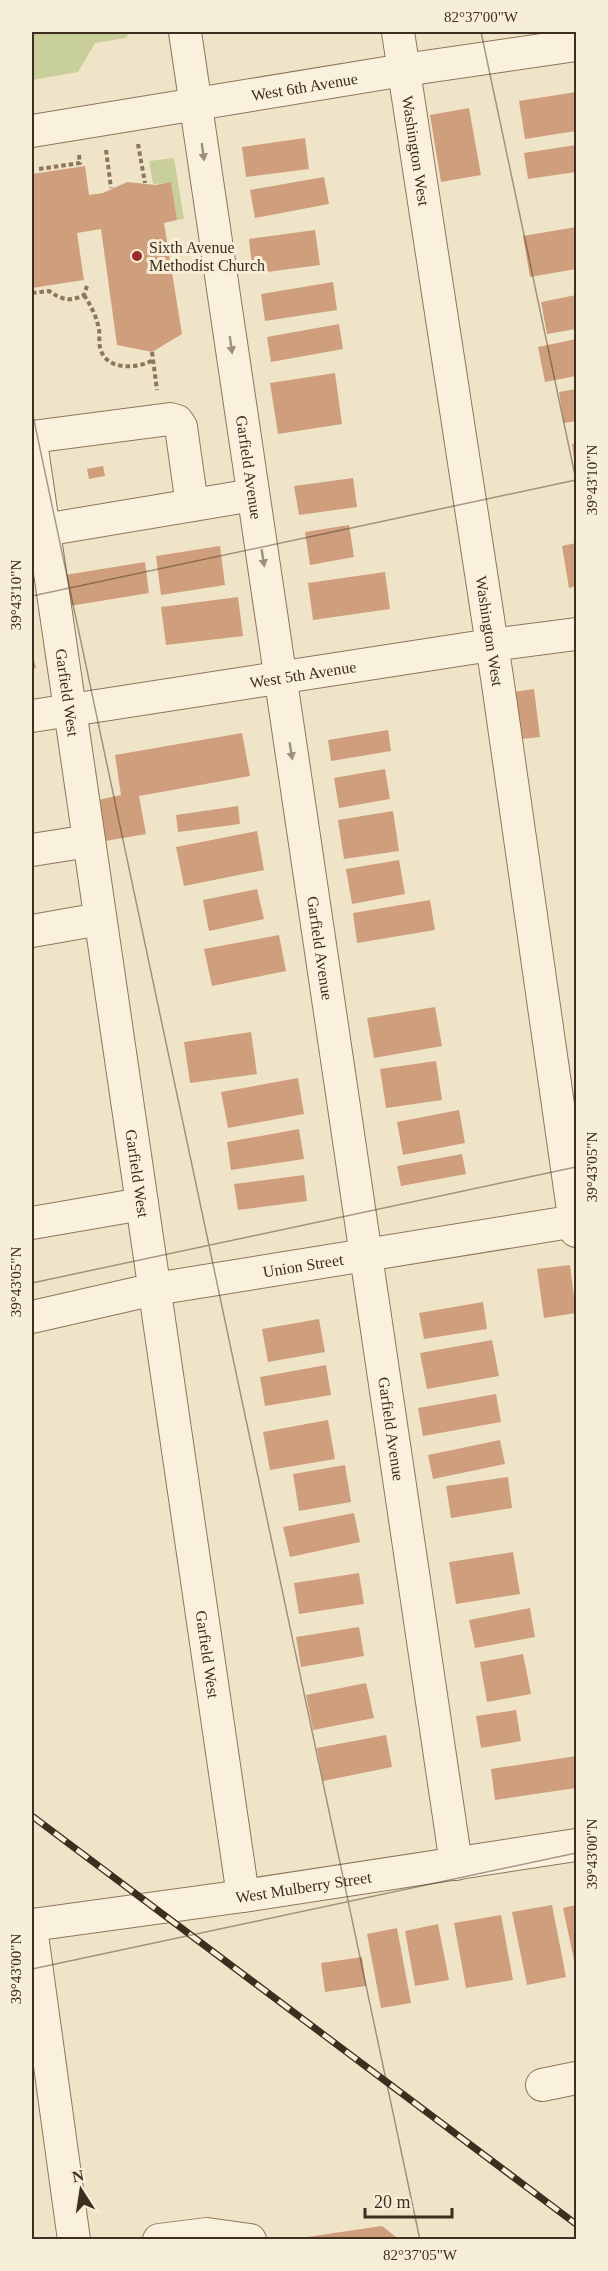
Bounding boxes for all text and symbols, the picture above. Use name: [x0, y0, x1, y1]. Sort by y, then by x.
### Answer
text: 82°37'00"W: [444, 9, 519, 25]
street label: West 6th Avenue: [250, 70, 359, 104]
street label: Washington West: [399, 94, 433, 208]
one-way arrow: [198, 142, 207, 161]
place label: Sixth Avenue Methodist Church: [149, 239, 265, 274]
marker: Sixth Avenue Methodist Church: [130, 249, 144, 263]
one-way arrow: [227, 335, 236, 354]
street label: Garfield Avenue: [233, 414, 265, 521]
text: 39°43'10"N: [584, 445, 600, 515]
one-way arrow: [258, 549, 267, 568]
text: 39°43'10"N: [8, 560, 24, 630]
street label: Washington West: [473, 575, 506, 688]
street label: Garfield West: [52, 647, 82, 738]
street label: West 5th Avenue: [248, 658, 357, 691]
one-way arrow: [286, 742, 295, 761]
street label: Garfield Avenue: [304, 895, 336, 1001]
street label: Garfield West: [122, 1128, 152, 1219]
text: 39°43'05"N: [584, 1132, 600, 1202]
text: 39°43'05"N: [8, 1247, 24, 1317]
street label: Union Street: [261, 1251, 345, 1280]
street label: Garfield Avenue: [375, 1376, 407, 1482]
street label: Garfield West: [192, 1609, 222, 1700]
text: 39°43'00"N: [584, 1819, 600, 1889]
street label: West Mulberry Street: [234, 1868, 373, 1906]
text: 39°43'00"N: [8, 1934, 24, 2004]
north arrow: [51, 2160, 111, 2220]
text: N: [71, 2166, 86, 2185]
scale bar: [365, 2181, 452, 2219]
text: 20 m: [374, 2192, 411, 2212]
text: 82°37'05"W: [383, 2247, 458, 2263]

